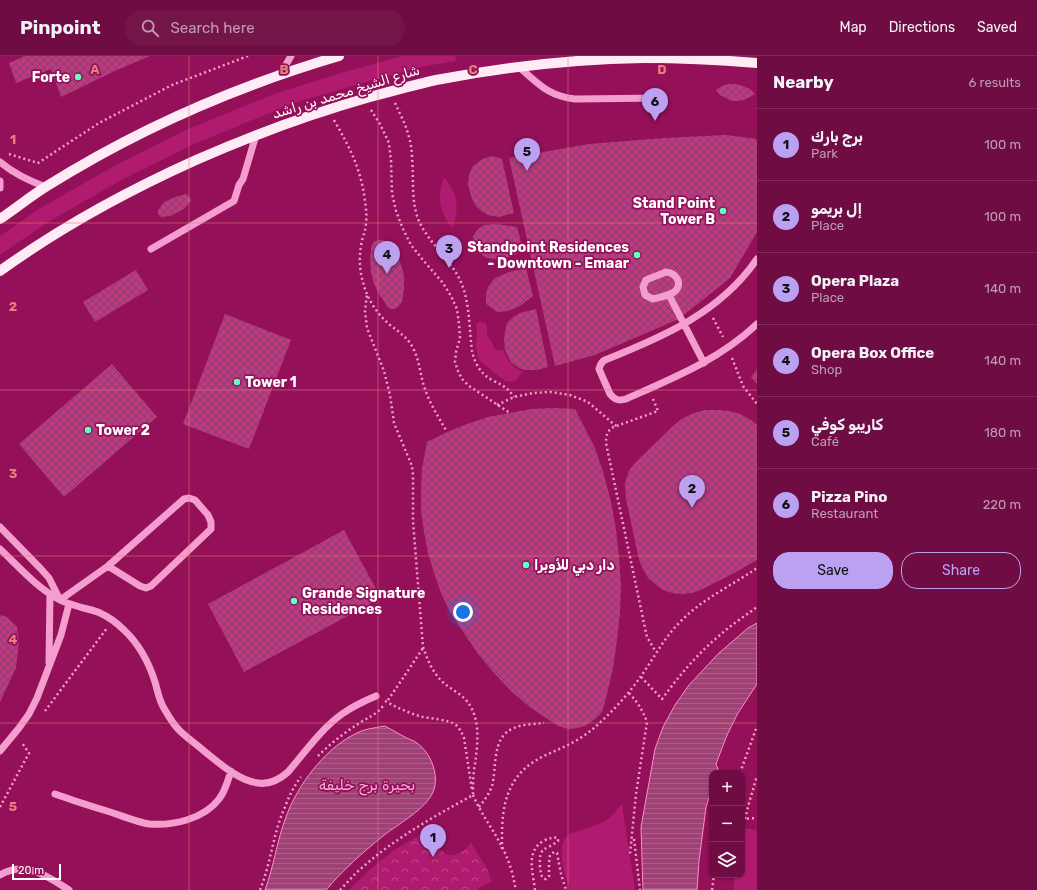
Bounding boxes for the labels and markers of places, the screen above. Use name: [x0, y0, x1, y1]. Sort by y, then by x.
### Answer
place label: Forte: [32, 69, 70, 86]
marker: Forte: [73, 72, 83, 82]
pin: 6: [642, 88, 668, 121]
pin: 5: [514, 138, 540, 171]
place label: Stand Point Tower B: [633, 195, 715, 228]
marker: Stand Point Tower B: [718, 206, 728, 216]
pin: 3: [436, 235, 462, 268]
place label: Standpoint Residences - Downtown - Emaar: [467, 239, 630, 272]
pin: 4: [374, 241, 400, 274]
marker: Standpoint Residences - Downtown - Emaar: [632, 250, 642, 260]
place label: Tower 1: [245, 374, 297, 391]
marker: Tower 1: [232, 377, 242, 387]
place label: Tower 2: [96, 422, 150, 439]
marker: Tower 2: [83, 425, 93, 435]
pin: 2: [679, 475, 705, 508]
place label: دار دبي للأوبرا: [534, 557, 615, 576]
marker: دار دبي للأوبرا: [521, 560, 531, 570]
place label: Grande Signature Residences: [302, 585, 425, 618]
marker: Grande Signature Residences: [289, 596, 299, 606]
pin: 1: [420, 824, 446, 857]

